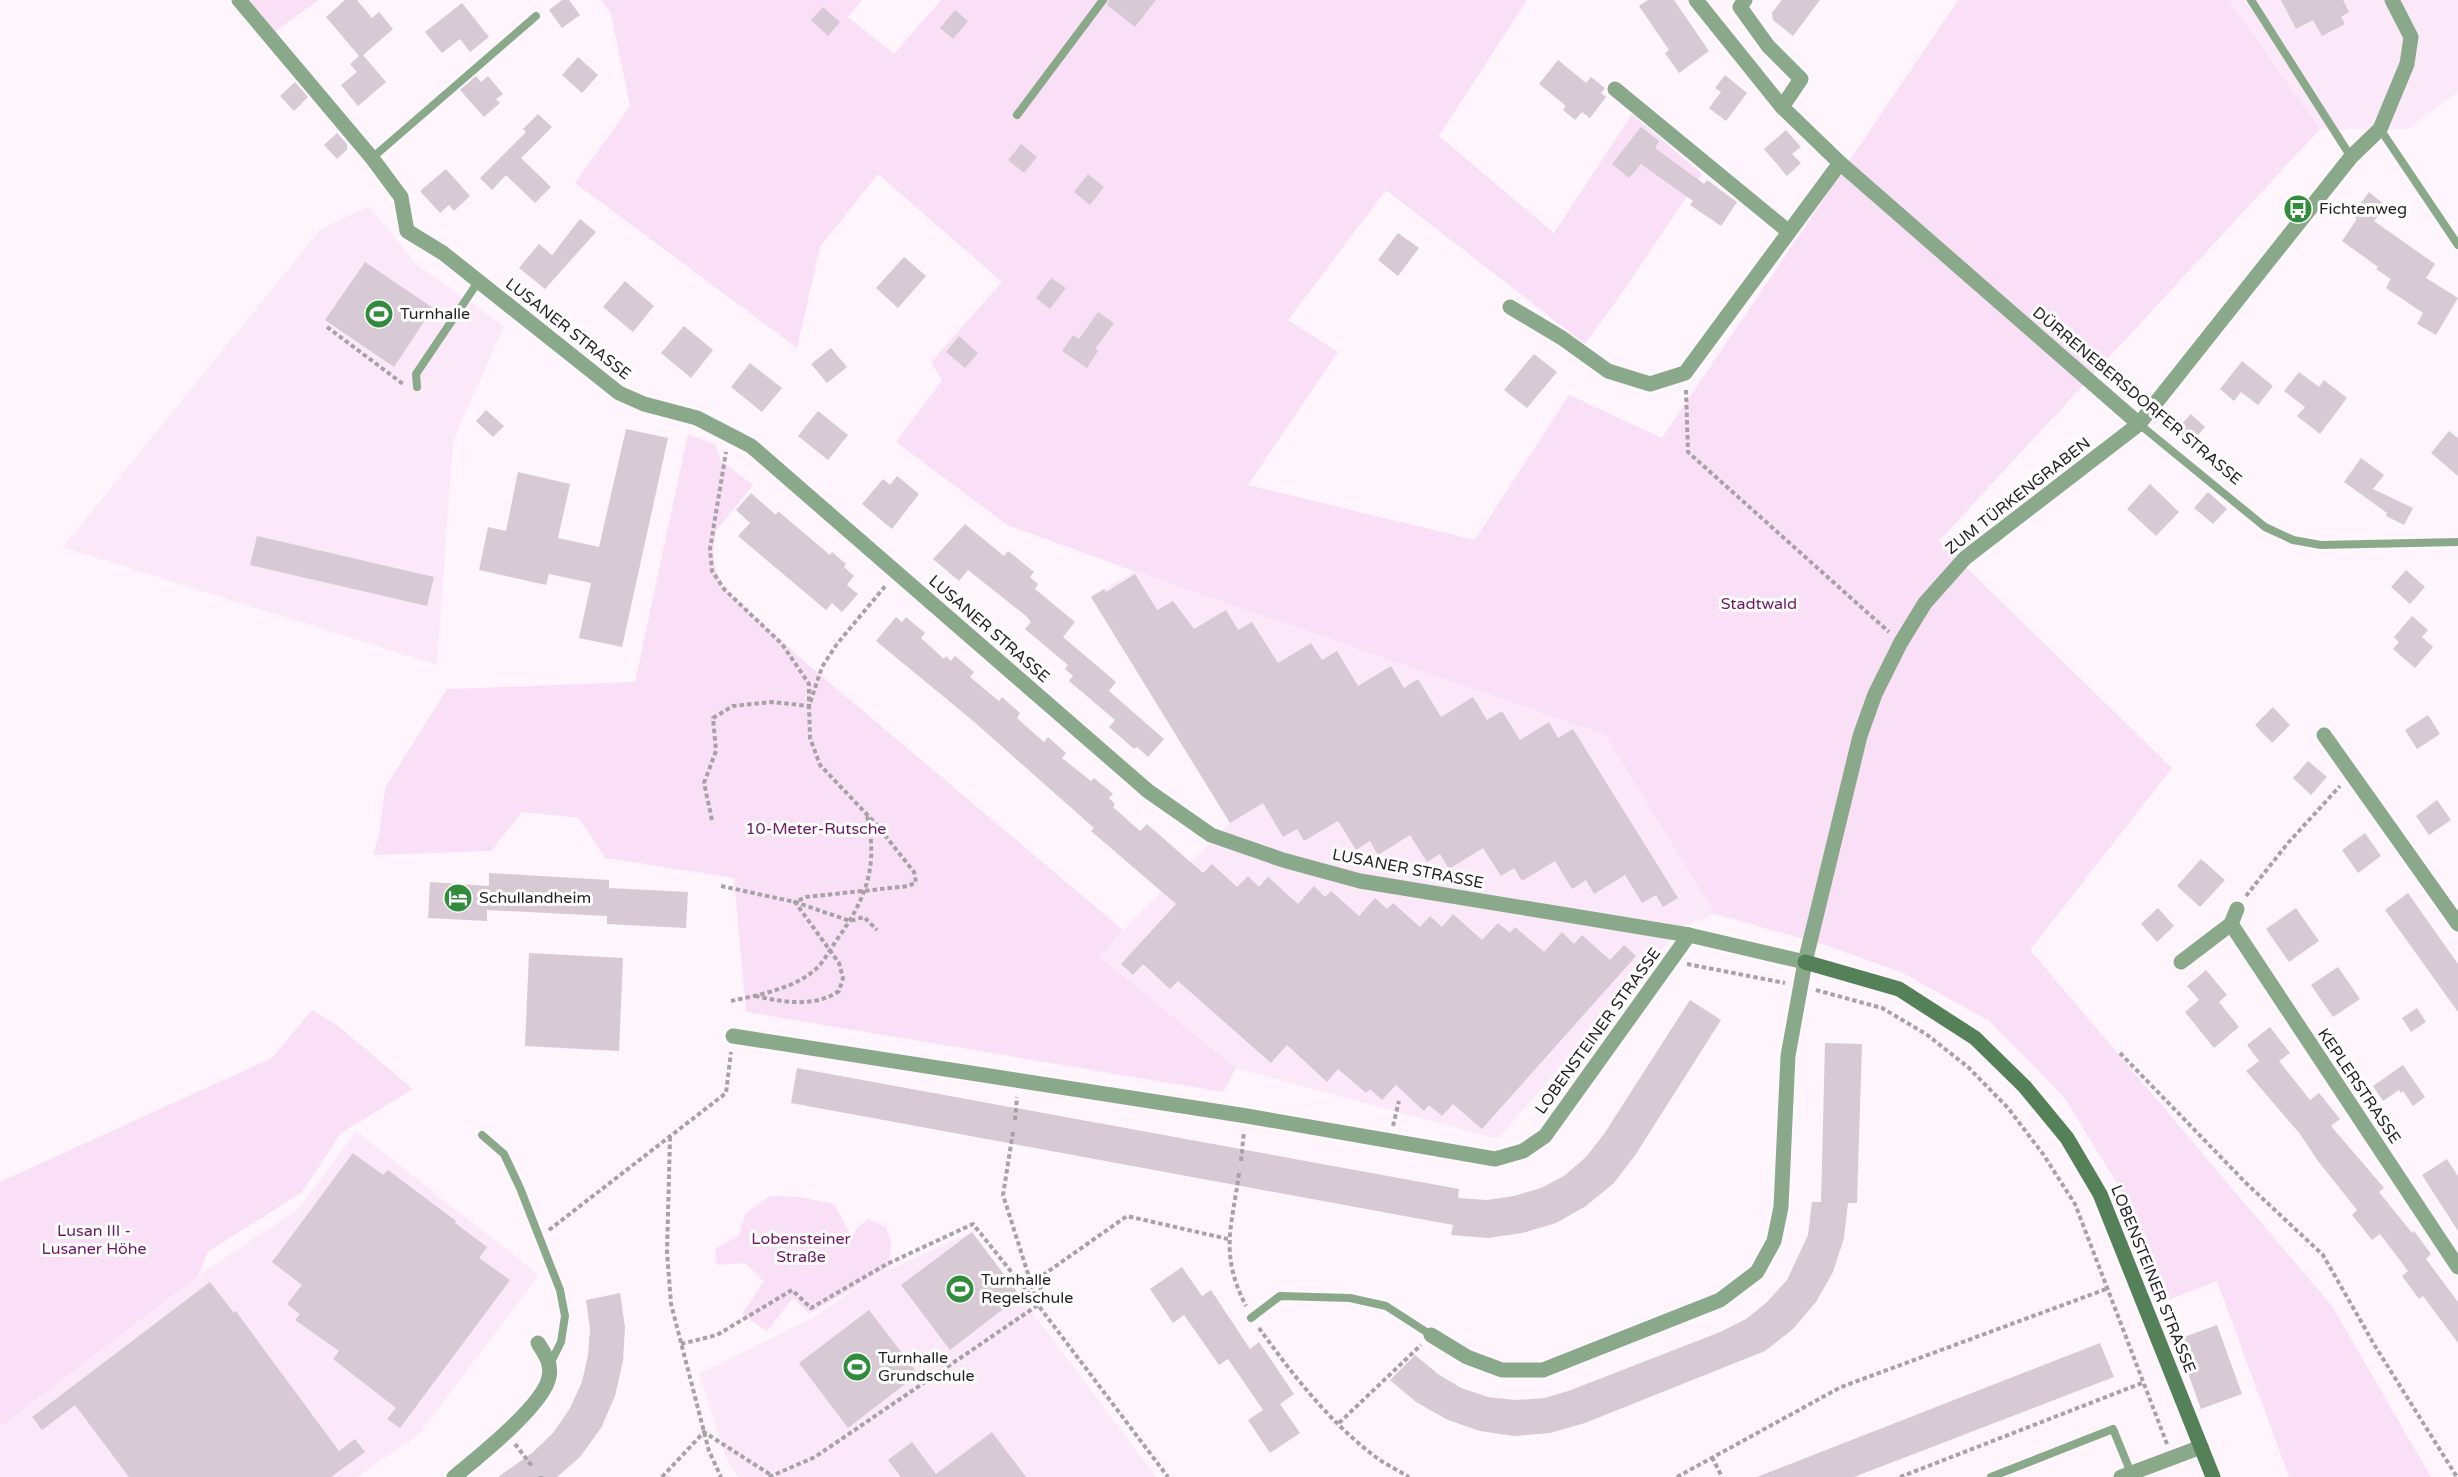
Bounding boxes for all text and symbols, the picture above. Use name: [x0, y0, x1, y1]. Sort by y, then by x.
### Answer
bus stop icon: Fichtenweg: [2282, 193, 2314, 225]
place label: Fichtenweg: [2319, 199, 2407, 219]
street label: LUSANER STRASSE: [501, 274, 635, 384]
sports icon: Turnhalle: [363, 298, 395, 330]
street label: DÜRRENEBERSDORFER STRASSE: [2028, 303, 2246, 489]
place label: Turnhalle: [400, 304, 470, 324]
street label: ZUM TÜRKENGRABEN: [1941, 433, 2095, 559]
street label: LUSANER STRASSE: [924, 571, 1054, 687]
park label: Stadtwald: [1721, 594, 1797, 614]
park label: 10-Meter-Rutsche: [746, 819, 886, 839]
street label: LUSANER STRASSE: [1331, 845, 1485, 893]
hotel icon: Schullandheim: [442, 882, 474, 914]
place label: Schullandheim: [479, 888, 591, 908]
street label: LOBENSTEINER STRASSE: [1531, 944, 1665, 1118]
street label: KEPLERSTRASSE: [2313, 1025, 2405, 1147]
street label: LOBENSTEINER STRASSE: [2106, 1182, 2200, 1376]
park label: Lusan III - Lusaner Höhe: [41, 1221, 147, 1259]
park label: Lobensteiner Straße: [751, 1229, 852, 1267]
place label: Turnhalle Regelschule: [981, 1270, 1073, 1308]
sports icon: Turnhalle Regelschule: [944, 1273, 976, 1305]
place label: Turnhalle Grundschule: [878, 1348, 975, 1386]
sports icon: Turnhalle Grundschule: [841, 1351, 873, 1383]

